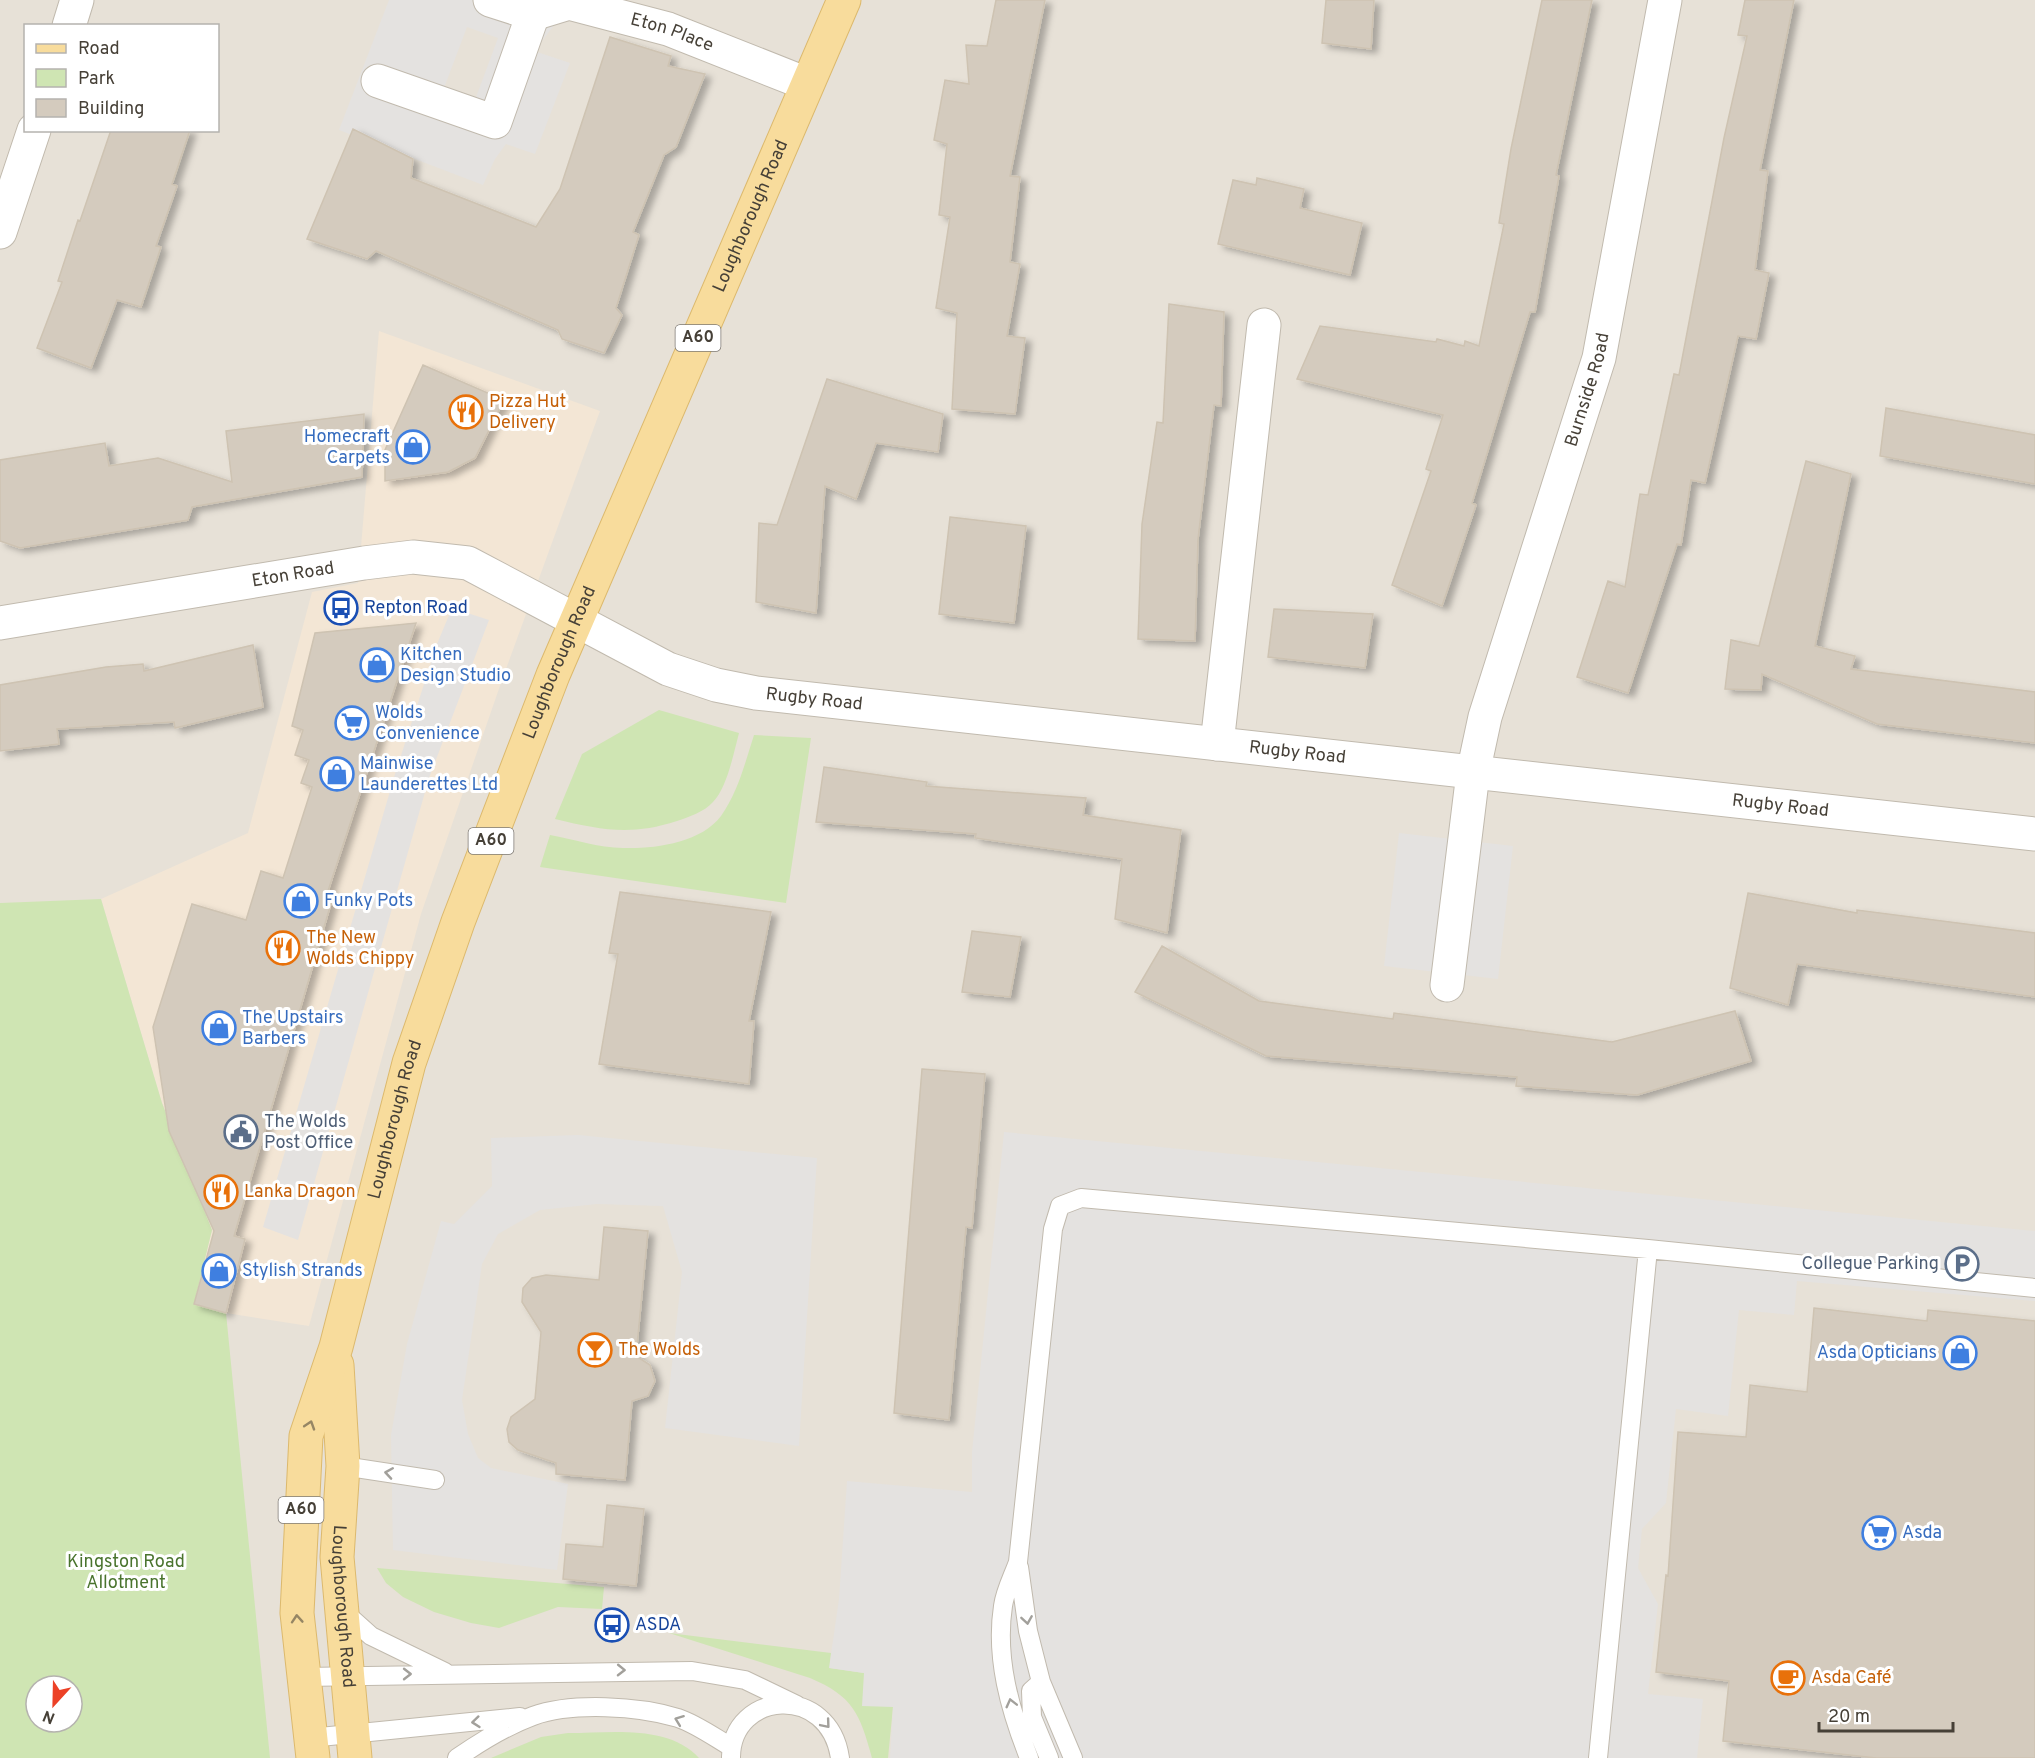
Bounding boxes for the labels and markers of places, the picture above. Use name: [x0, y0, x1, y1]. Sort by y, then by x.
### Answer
place label: Pizza Hut Delivery: [489, 391, 566, 435]
restaurant icon: Pizza Hut Delivery: [448, 394, 484, 430]
place label: Homecraft Carpets: [304, 426, 390, 470]
shop icon: Homecraft Carpets: [395, 429, 431, 465]
bus stop icon: Repton Road: [323, 590, 359, 626]
place label: Repton Road: [364, 597, 468, 620]
place label: Kitchen Design Studio: [400, 644, 511, 688]
shop icon: Kitchen Design Studio: [359, 647, 395, 683]
place label: Wolds Convenience: [375, 702, 480, 746]
supermarket icon: Wolds Convenience: [334, 705, 370, 741]
place label: Mainwise Launderettes Ltd: [360, 753, 498, 797]
shop icon: Mainwise Launderettes Ltd: [319, 756, 355, 792]
shop icon: Funky Pots: [283, 883, 319, 919]
place label: Funky Pots: [324, 890, 413, 913]
place label: The New Wolds Chippy: [306, 927, 414, 971]
restaurant icon: The New Wolds Chippy: [265, 930, 301, 966]
place label: The Upstairs Barbers: [242, 1007, 343, 1051]
shop icon: The Upstairs Barbers: [201, 1010, 237, 1046]
place label: The Wolds Post Office: [264, 1111, 353, 1155]
public building icon: The Wolds Post Office: [223, 1114, 259, 1150]
restaurant icon: Lanka Dragon: [203, 1174, 239, 1210]
place label: Lanka Dragon: [244, 1181, 356, 1204]
parking icon: Collegue Parking: [1944, 1246, 1980, 1282]
shop icon: Stylish Strands: [201, 1253, 237, 1289]
place label: Collegue Parking: [1801, 1253, 1939, 1276]
place label: Stylish Strands: [242, 1260, 363, 1283]
bar icon: The Wolds: [577, 1332, 613, 1368]
shop icon: Asda Opticians: [1942, 1335, 1978, 1371]
place label: The Wolds: [618, 1339, 701, 1362]
place label: Asda Opticians: [1817, 1342, 1937, 1365]
supermarket icon: Asda: [1861, 1515, 1897, 1551]
place label: Asda: [1902, 1522, 1942, 1545]
bus stop icon: ASDA: [594, 1607, 630, 1643]
place label: ASDA: [635, 1614, 681, 1637]
cafe icon: Asda Café: [1770, 1660, 1806, 1696]
place label: Asda Café: [1811, 1667, 1892, 1690]

